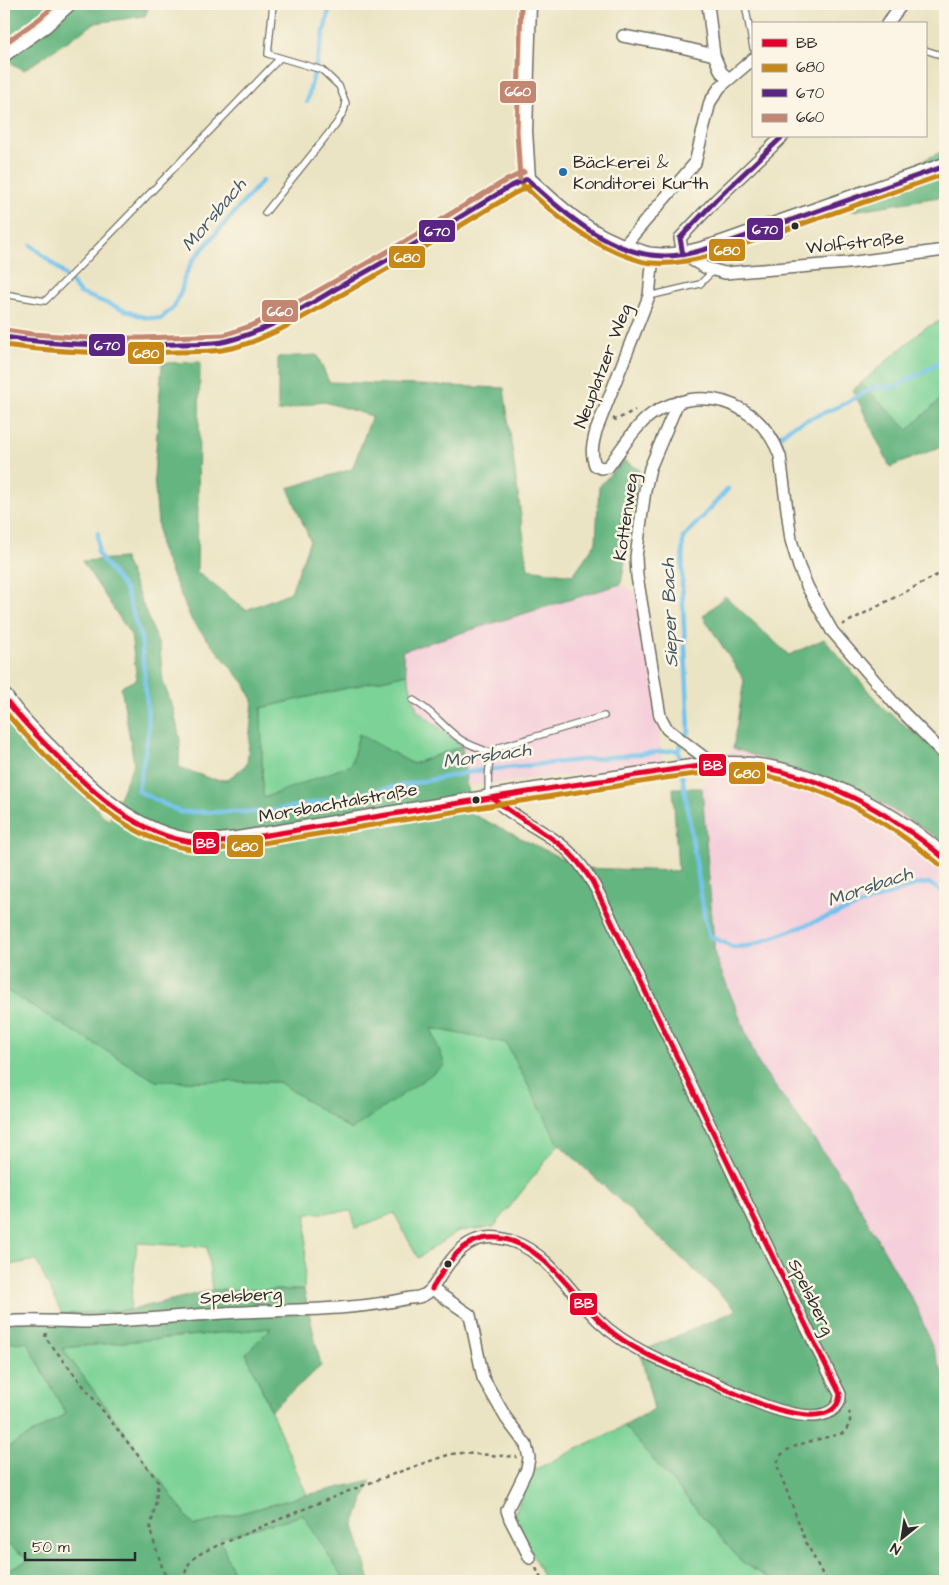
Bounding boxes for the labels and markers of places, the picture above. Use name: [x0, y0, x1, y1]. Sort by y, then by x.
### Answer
place label: Bäckerei & Konditorei Kurth: [573, 150, 708, 196]
marker: Bäckerei & Konditorei Kurth: [557, 166, 569, 178]
unlabelled marker: [790, 221, 800, 231]
unlabelled marker: [471, 795, 481, 805]
unlabelled marker: [443, 1259, 453, 1269]

